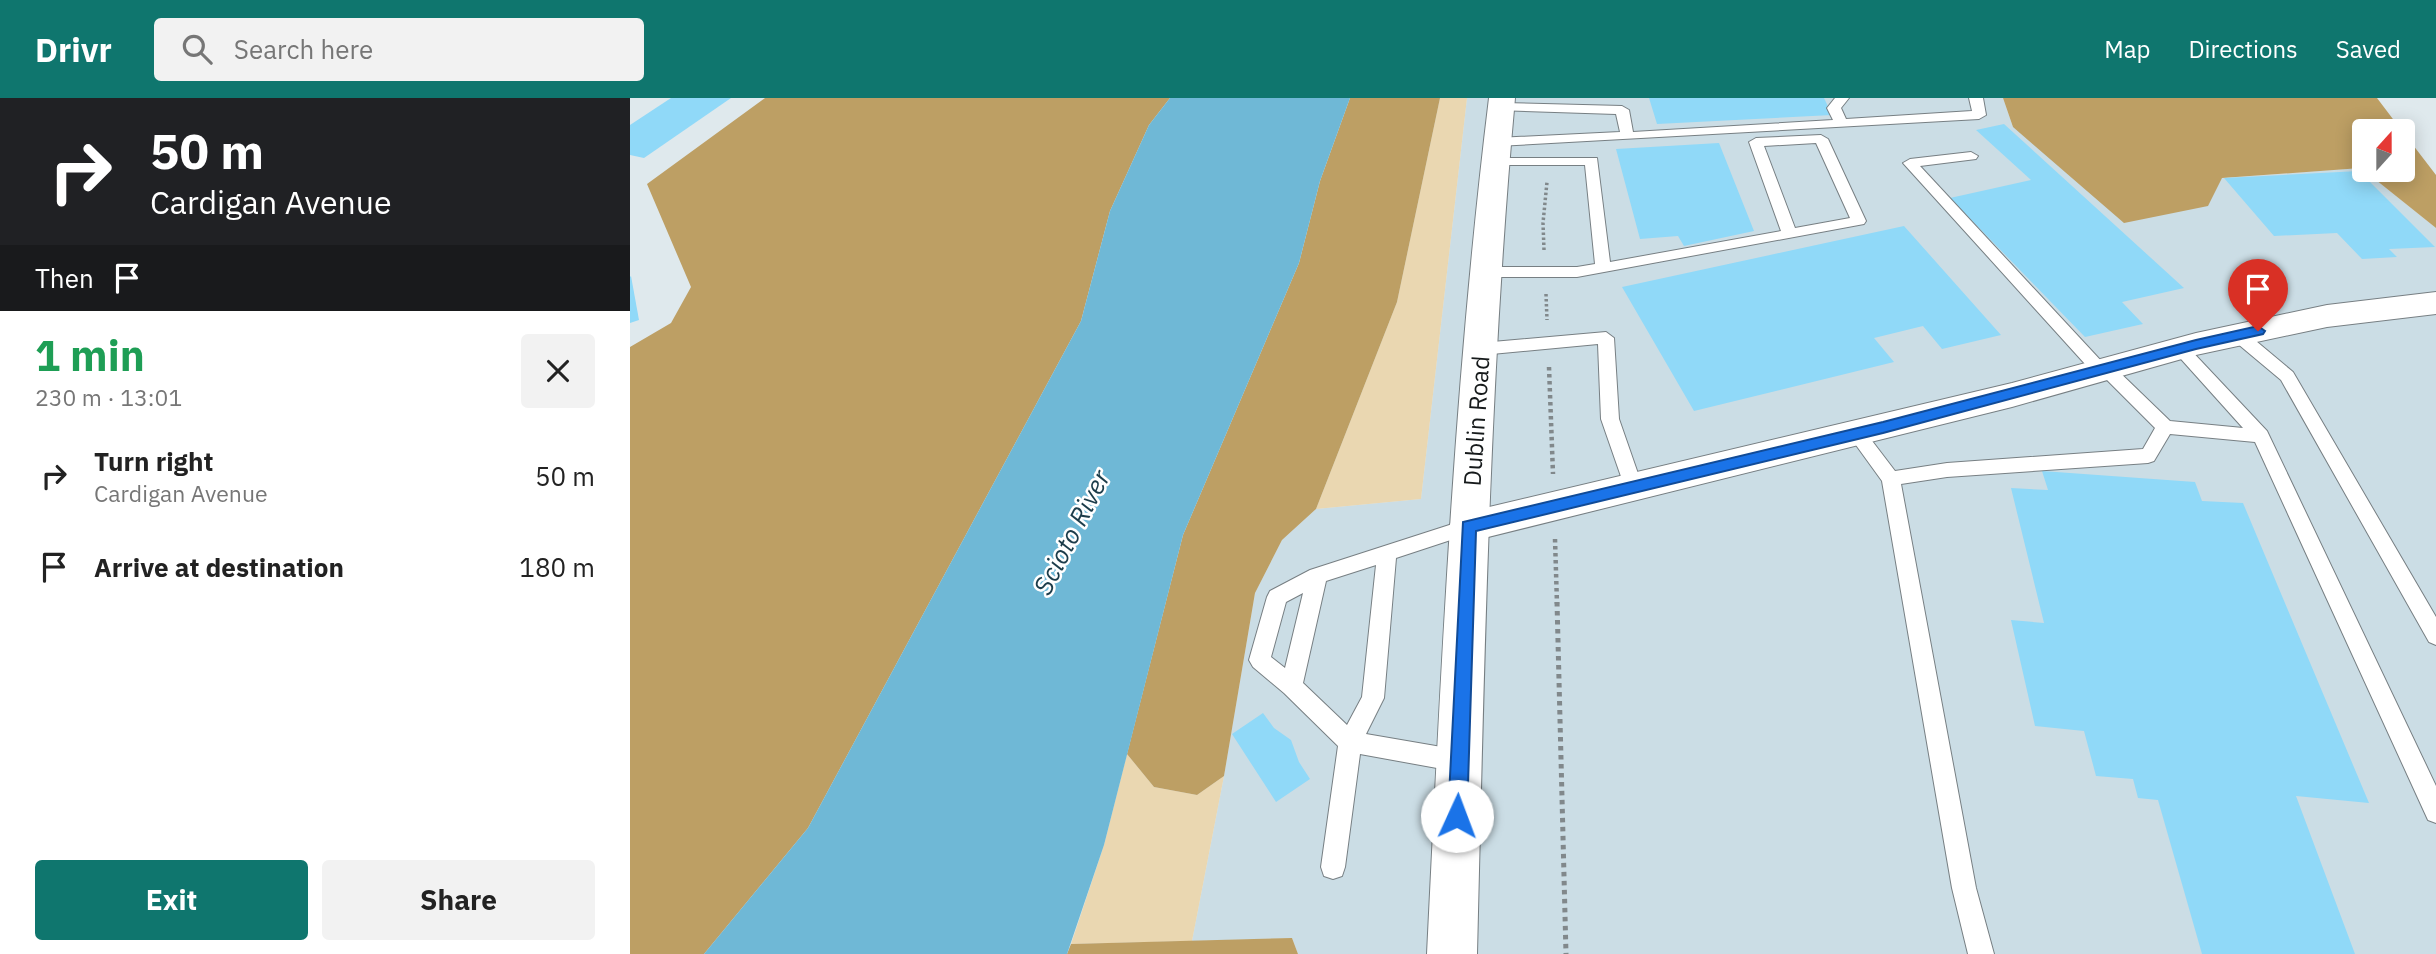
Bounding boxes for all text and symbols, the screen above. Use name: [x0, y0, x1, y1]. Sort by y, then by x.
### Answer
search box: [154, 18, 644, 81]
text: Drivr: [35, 28, 112, 71]
icon: search: [178, 30, 216, 68]
text: Search here: [234, 32, 373, 66]
text: Map: [2104, 33, 2150, 65]
text: Directions: [2188, 33, 2298, 65]
text: Saved: [2336, 33, 2401, 65]
text: 50 m: [150, 119, 264, 182]
north arrow: [2352, 119, 2415, 182]
map controls: [2352, 119, 2415, 182]
icon: right: [35, 126, 126, 217]
text: Cardigan Avenue: [150, 181, 392, 223]
icon: arrive: [108, 259, 146, 297]
pin: [2228, 259, 2288, 331]
text: Then: [35, 261, 94, 295]
icon: arrive: [2239, 270, 2277, 308]
text: 1 min: [35, 328, 145, 383]
button: close: [521, 334, 595, 408]
street label: Dublin Road: [1455, 355, 1497, 487]
text: 230 m · 13:01: [35, 382, 182, 412]
text: Turn right: [94, 444, 213, 478]
icon: right: [35, 457, 73, 495]
text: 50 m: [535, 459, 595, 493]
water label: Scioto River: [1025, 463, 1118, 600]
text: Cardigan Avenue: [94, 478, 268, 508]
icon: arrive: [35, 548, 73, 586]
text: Arrive at destination: [94, 550, 344, 584]
text: 180 m: [519, 550, 595, 584]
position arrow: [1420, 779, 1494, 853]
button: Exit: [35, 860, 308, 940]
button: Share: [322, 860, 595, 940]

